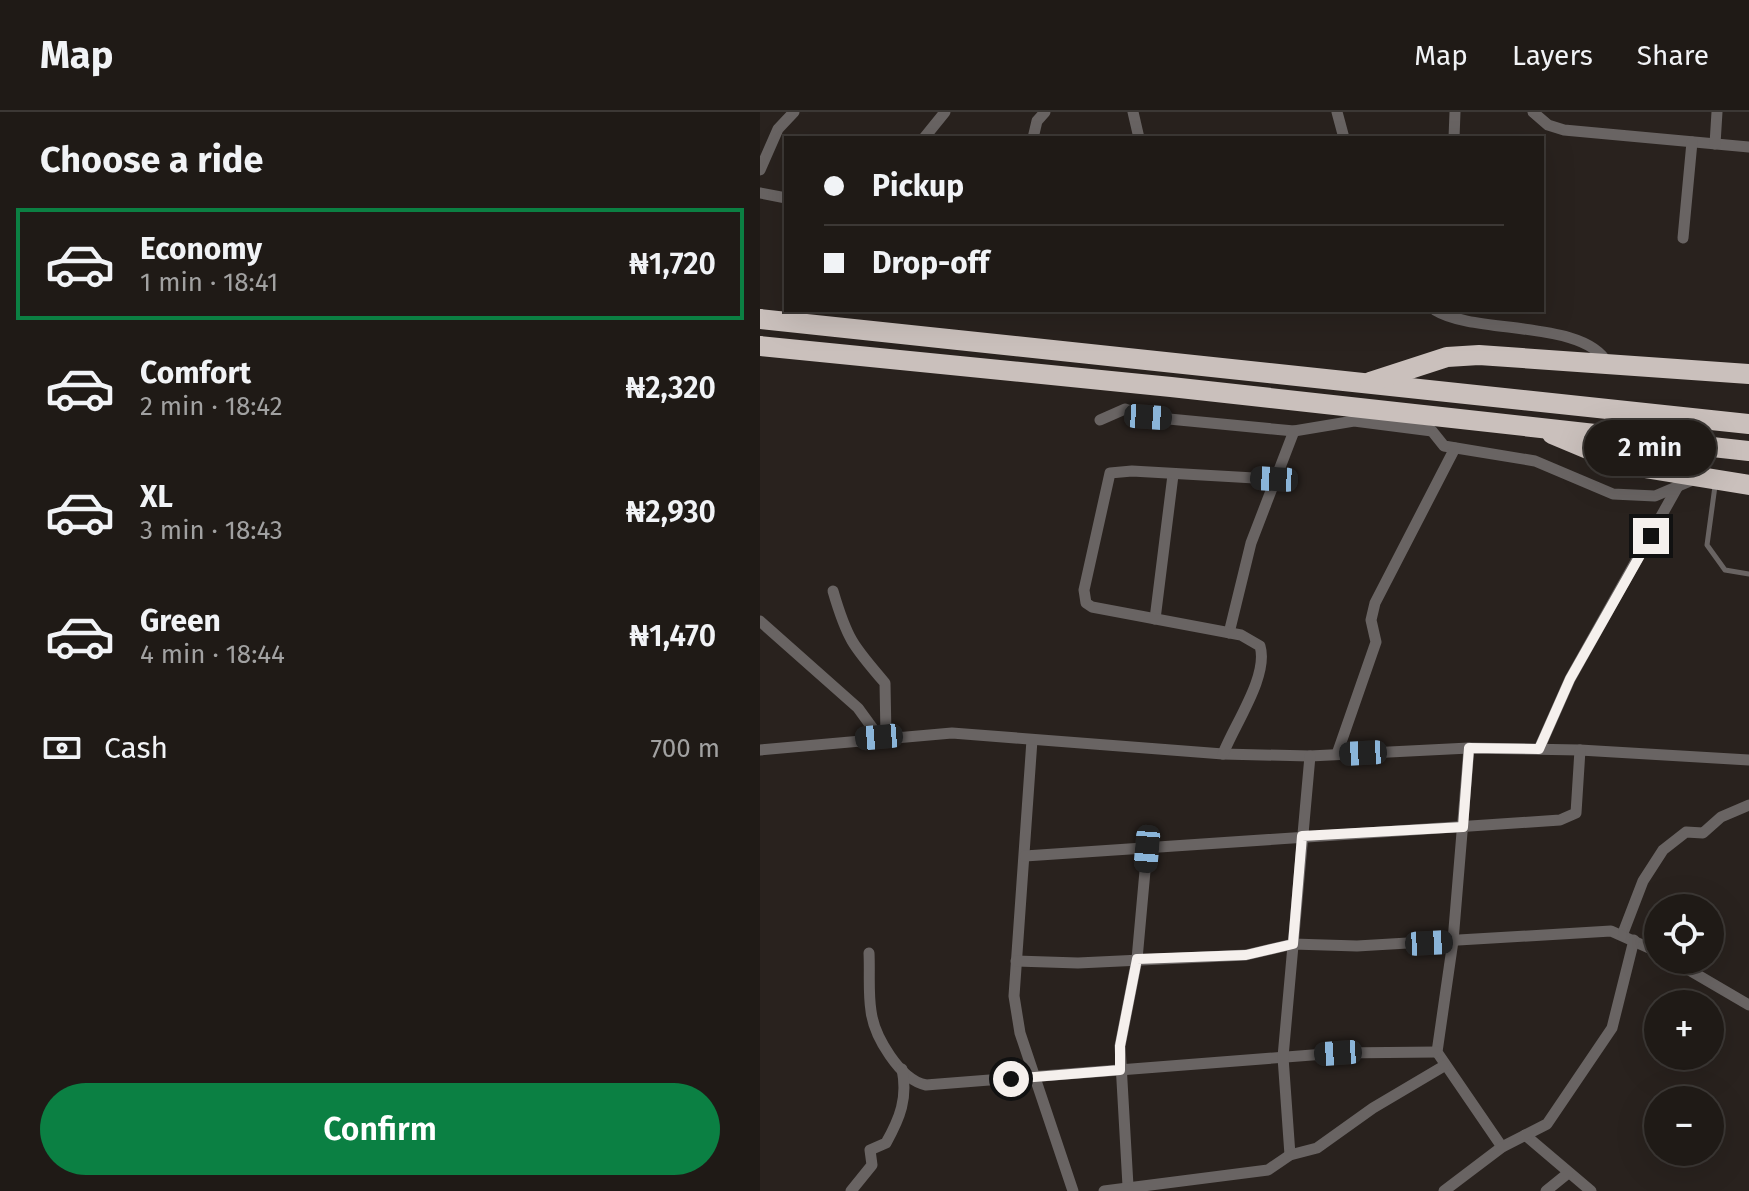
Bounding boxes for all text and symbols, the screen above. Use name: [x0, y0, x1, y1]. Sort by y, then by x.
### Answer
text: Map: [40, 32, 113, 78]
text: Map: [1414, 39, 1468, 72]
text: Layers: [1512, 39, 1593, 72]
text: Share: [1637, 39, 1709, 72]
text: Choose a ride: [40, 138, 263, 182]
text: Pickup: [872, 168, 964, 204]
icon: car: [44, 228, 116, 300]
text: Economy: [140, 231, 262, 267]
text: Drop-off: [872, 245, 989, 281]
text: ₦1,720: [629, 246, 716, 282]
text: 1 min · 18:41: [140, 267, 278, 298]
icon: car: [44, 352, 116, 424]
text: Comfort: [140, 355, 251, 391]
text: ₦2,320: [625, 370, 716, 406]
text: 2 min · 18:42: [140, 391, 283, 422]
car: [1123, 403, 1173, 431]
callout: 2 min: [1585, 420, 1717, 476]
text: 2 min: [1618, 432, 1682, 463]
car: [1249, 466, 1299, 492]
icon: car: [44, 476, 116, 548]
text: XL: [140, 479, 173, 515]
text: ₦2,930: [626, 494, 716, 530]
text: 3 min · 18:43: [140, 515, 283, 546]
route end: [1633, 518, 1669, 554]
icon: car: [44, 600, 116, 672]
text: Green: [140, 603, 221, 639]
text: ₦1,470: [629, 618, 716, 654]
text: 4 min · 18:44: [140, 639, 285, 670]
car: [854, 723, 904, 751]
icon: cash: [40, 726, 84, 770]
text: Cash: [104, 730, 168, 766]
text: 700 m: [651, 733, 720, 764]
car: [1338, 740, 1388, 766]
car: [1133, 824, 1161, 874]
map controls: [1644, 894, 1724, 1166]
button: locate: [1644, 894, 1724, 974]
car: [1404, 930, 1454, 956]
button: +: [1644, 990, 1724, 1070]
car: [1313, 1039, 1363, 1067]
route start: [993, 1061, 1029, 1097]
button: Confirm: [40, 1083, 720, 1175]
button: −: [1644, 1086, 1724, 1166]

